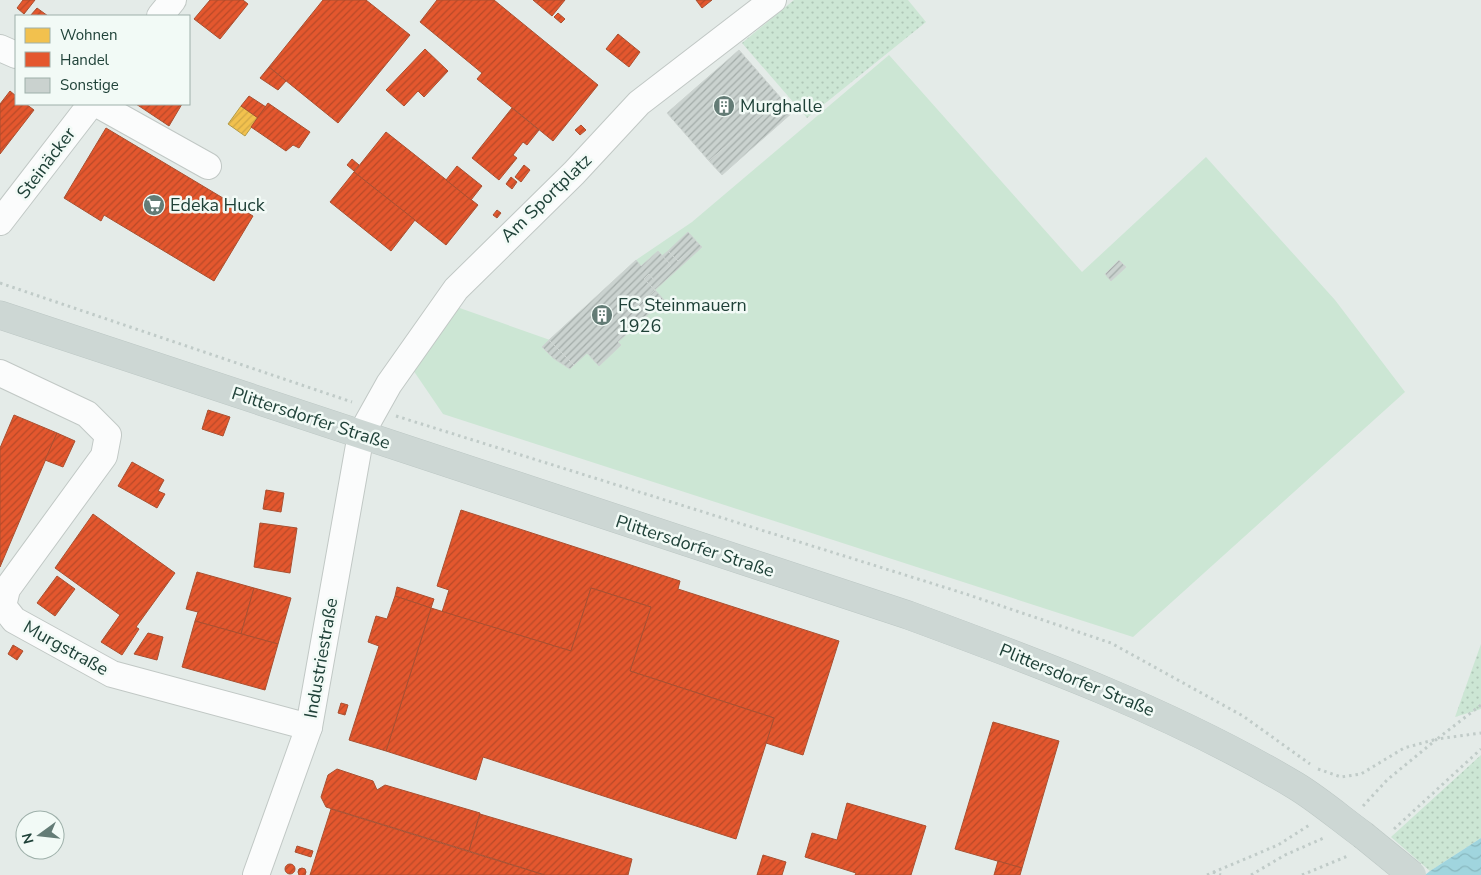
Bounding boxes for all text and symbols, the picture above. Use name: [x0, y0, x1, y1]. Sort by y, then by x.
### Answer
legend: [15, 15, 190, 105]
text: Wohnen: [60, 25, 118, 45]
text: Handel: [60, 50, 110, 70]
text: Sonstige: [60, 75, 119, 95]
building icon: Murghalle: [712, 94, 736, 118]
place label: Murghalle: [740, 94, 822, 118]
street label: Steinäcker: [11, 122, 81, 204]
street label: Am Sportplatz: [495, 148, 597, 248]
supermarket icon: Edeka Huck: [142, 193, 166, 217]
place label: Edeka Huck: [170, 193, 266, 217]
place label: FC Steinmauern 1926: [618, 293, 747, 338]
building icon: FC Steinmauern 1926: [590, 303, 614, 327]
street label: Plittersdorfer Straße: [229, 381, 393, 455]
street label: Plittersdorfer Straße: [613, 509, 777, 583]
street label: Industriestraße: [299, 596, 343, 720]
street label: Murgstraße: [19, 615, 113, 681]
street label: Plittersdorfer Straße: [996, 638, 1158, 722]
north arrow: [15, 810, 65, 860]
text: N: [17, 831, 38, 846]

